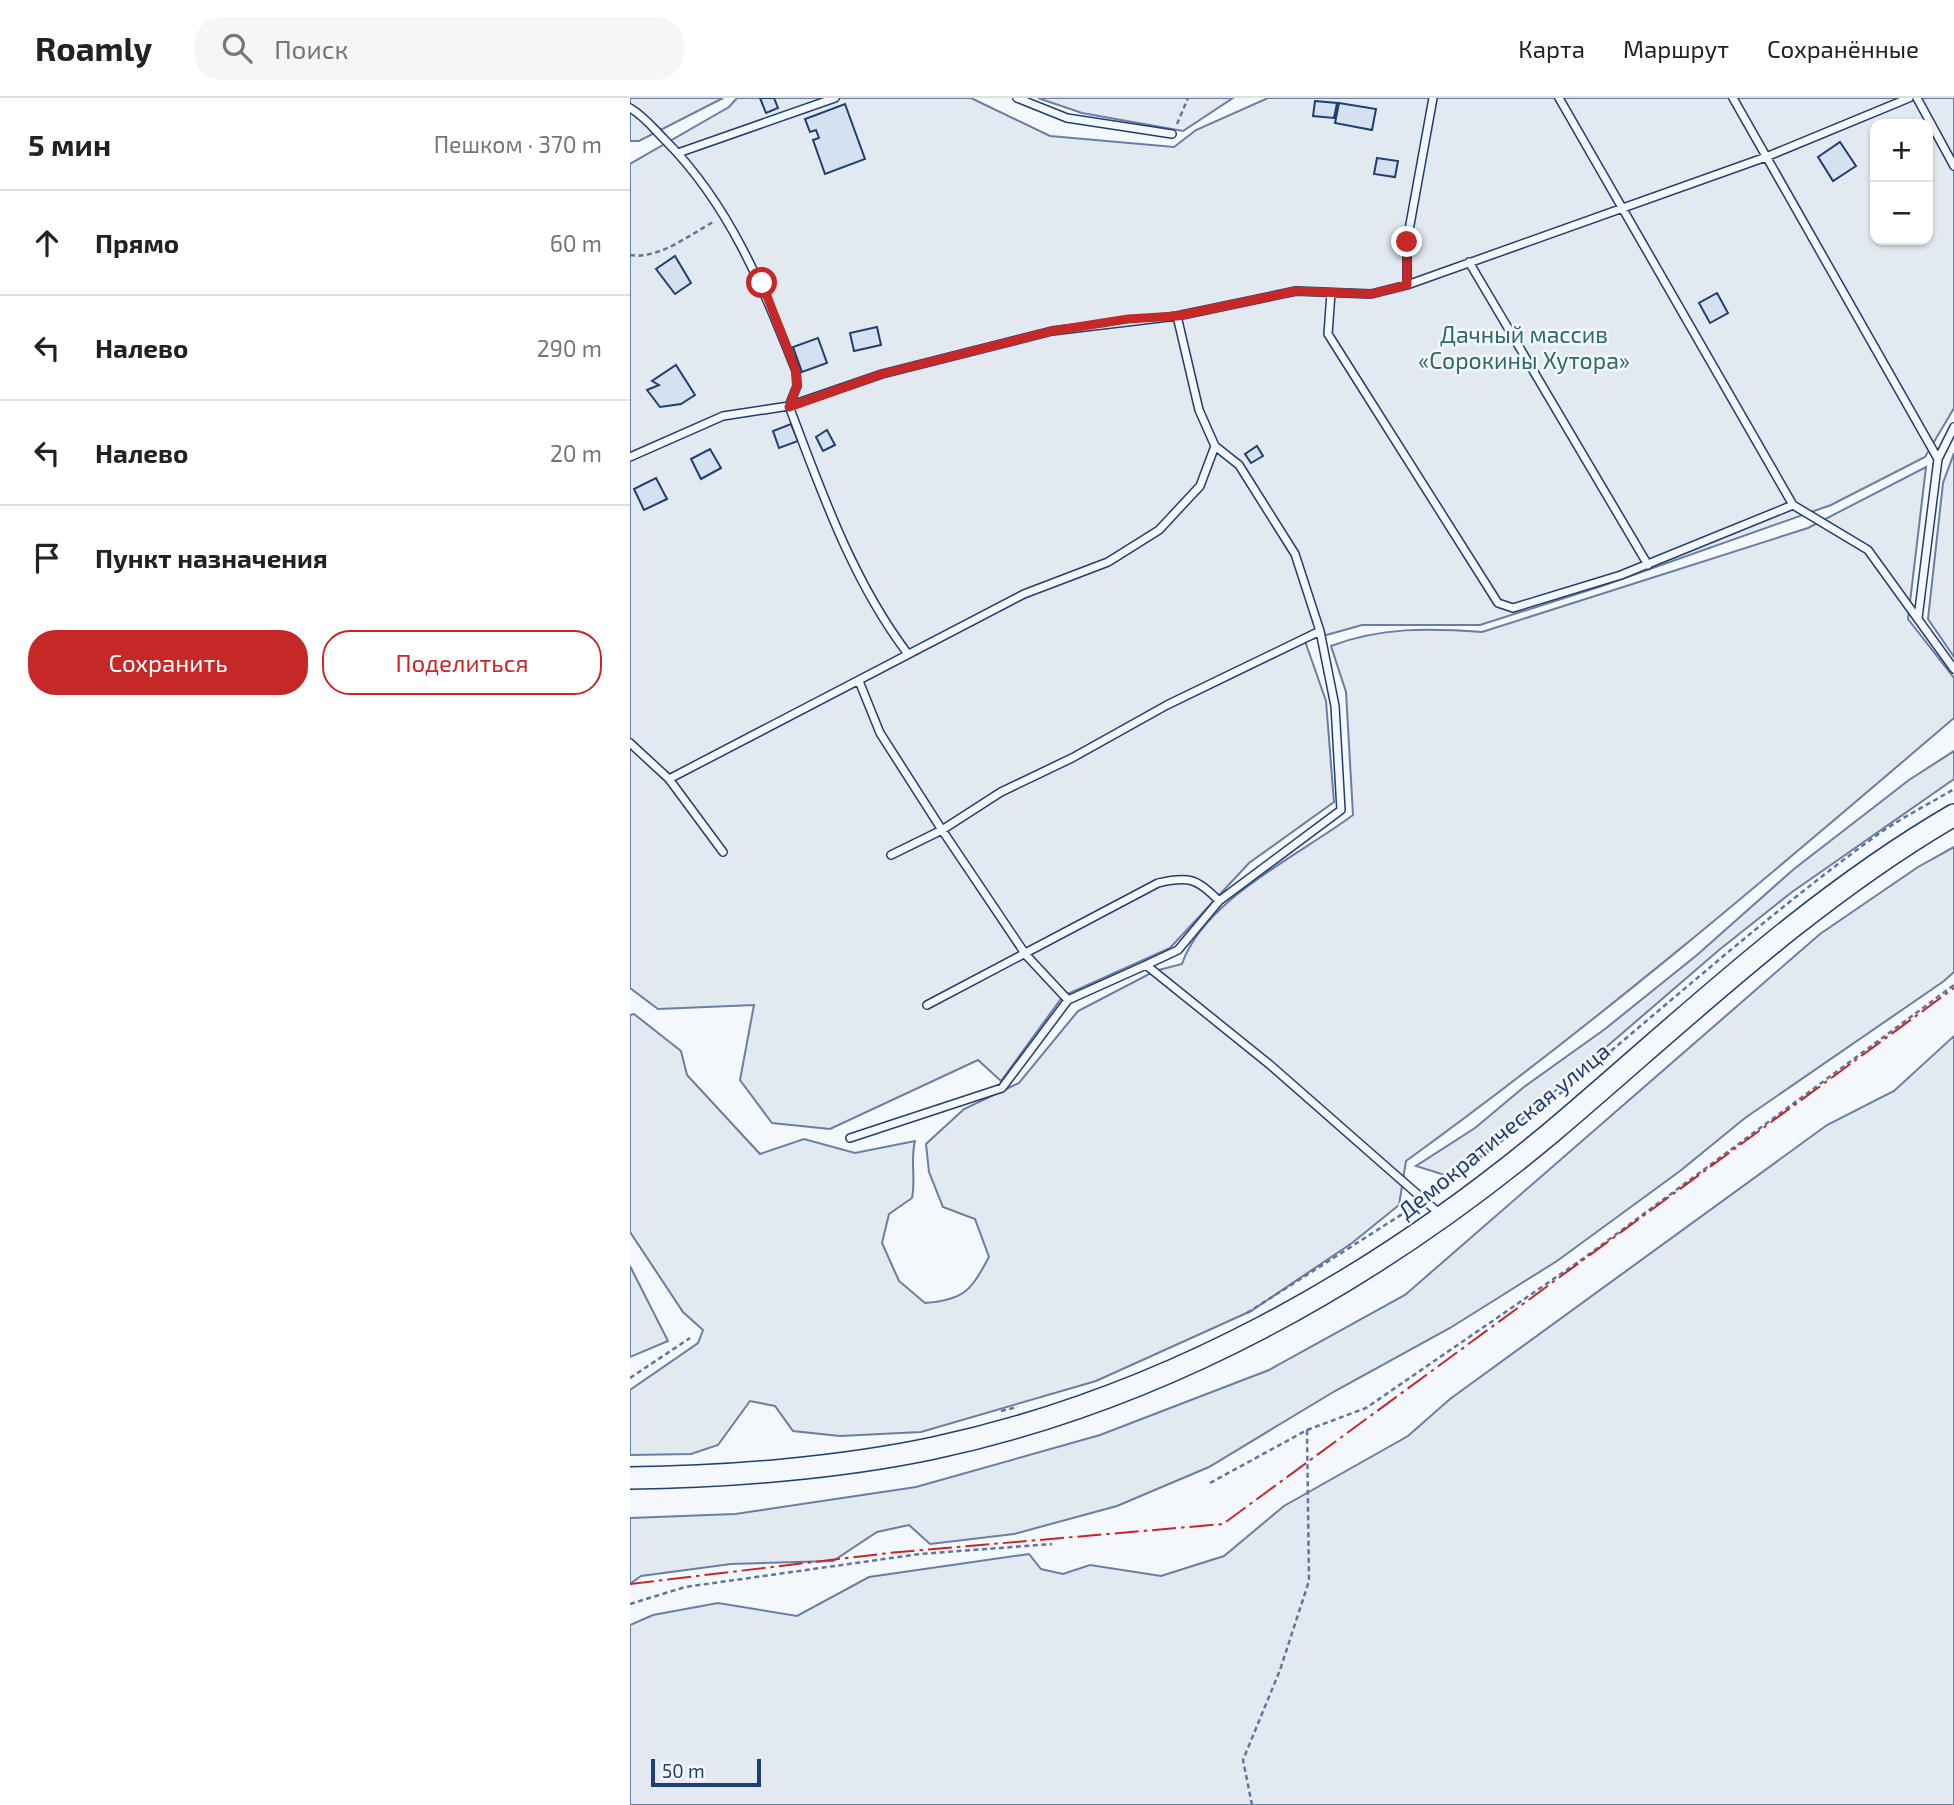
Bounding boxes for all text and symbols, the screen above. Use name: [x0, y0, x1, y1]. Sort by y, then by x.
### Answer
search box: [194, 17, 684, 80]
text: Roamly: [35, 28, 152, 68]
icon: search: [218, 29, 256, 67]
text: Поиск: [274, 33, 348, 64]
text: Карта: [1518, 34, 1585, 63]
text: Маршрут: [1623, 34, 1729, 63]
text: Сохранённые: [1767, 34, 1919, 63]
map controls: [1870, 119, 1933, 245]
button: +: [1870, 119, 1933, 182]
text: 5 мин: [28, 126, 111, 162]
text: Пешком · 370 m: [434, 130, 602, 158]
button: −: [1870, 182, 1933, 245]
icon: ahead: [28, 224, 66, 262]
route end: [1391, 226, 1422, 257]
text: Прямо: [95, 227, 179, 258]
text: 60 m: [550, 229, 602, 257]
route start: [746, 267, 777, 298]
park label: Дачный массив «Сорокины Хутора»: [1418, 320, 1630, 375]
icon: left: [28, 329, 66, 367]
text: Налево: [95, 332, 188, 363]
text: 290 m: [537, 334, 602, 362]
icon: left: [28, 434, 66, 472]
text: Налево: [95, 437, 188, 468]
text: 20 m: [550, 439, 602, 467]
icon: arrive: [28, 539, 66, 577]
text: Пункт назначения: [95, 542, 328, 573]
button: Сохранить: [28, 630, 308, 695]
button: Поделиться: [322, 630, 602, 695]
street label: Демократическая улица: [1392, 1036, 1616, 1225]
scale bar: [651, 1756, 761, 1788]
text: 50 m: [662, 1759, 705, 1782]

